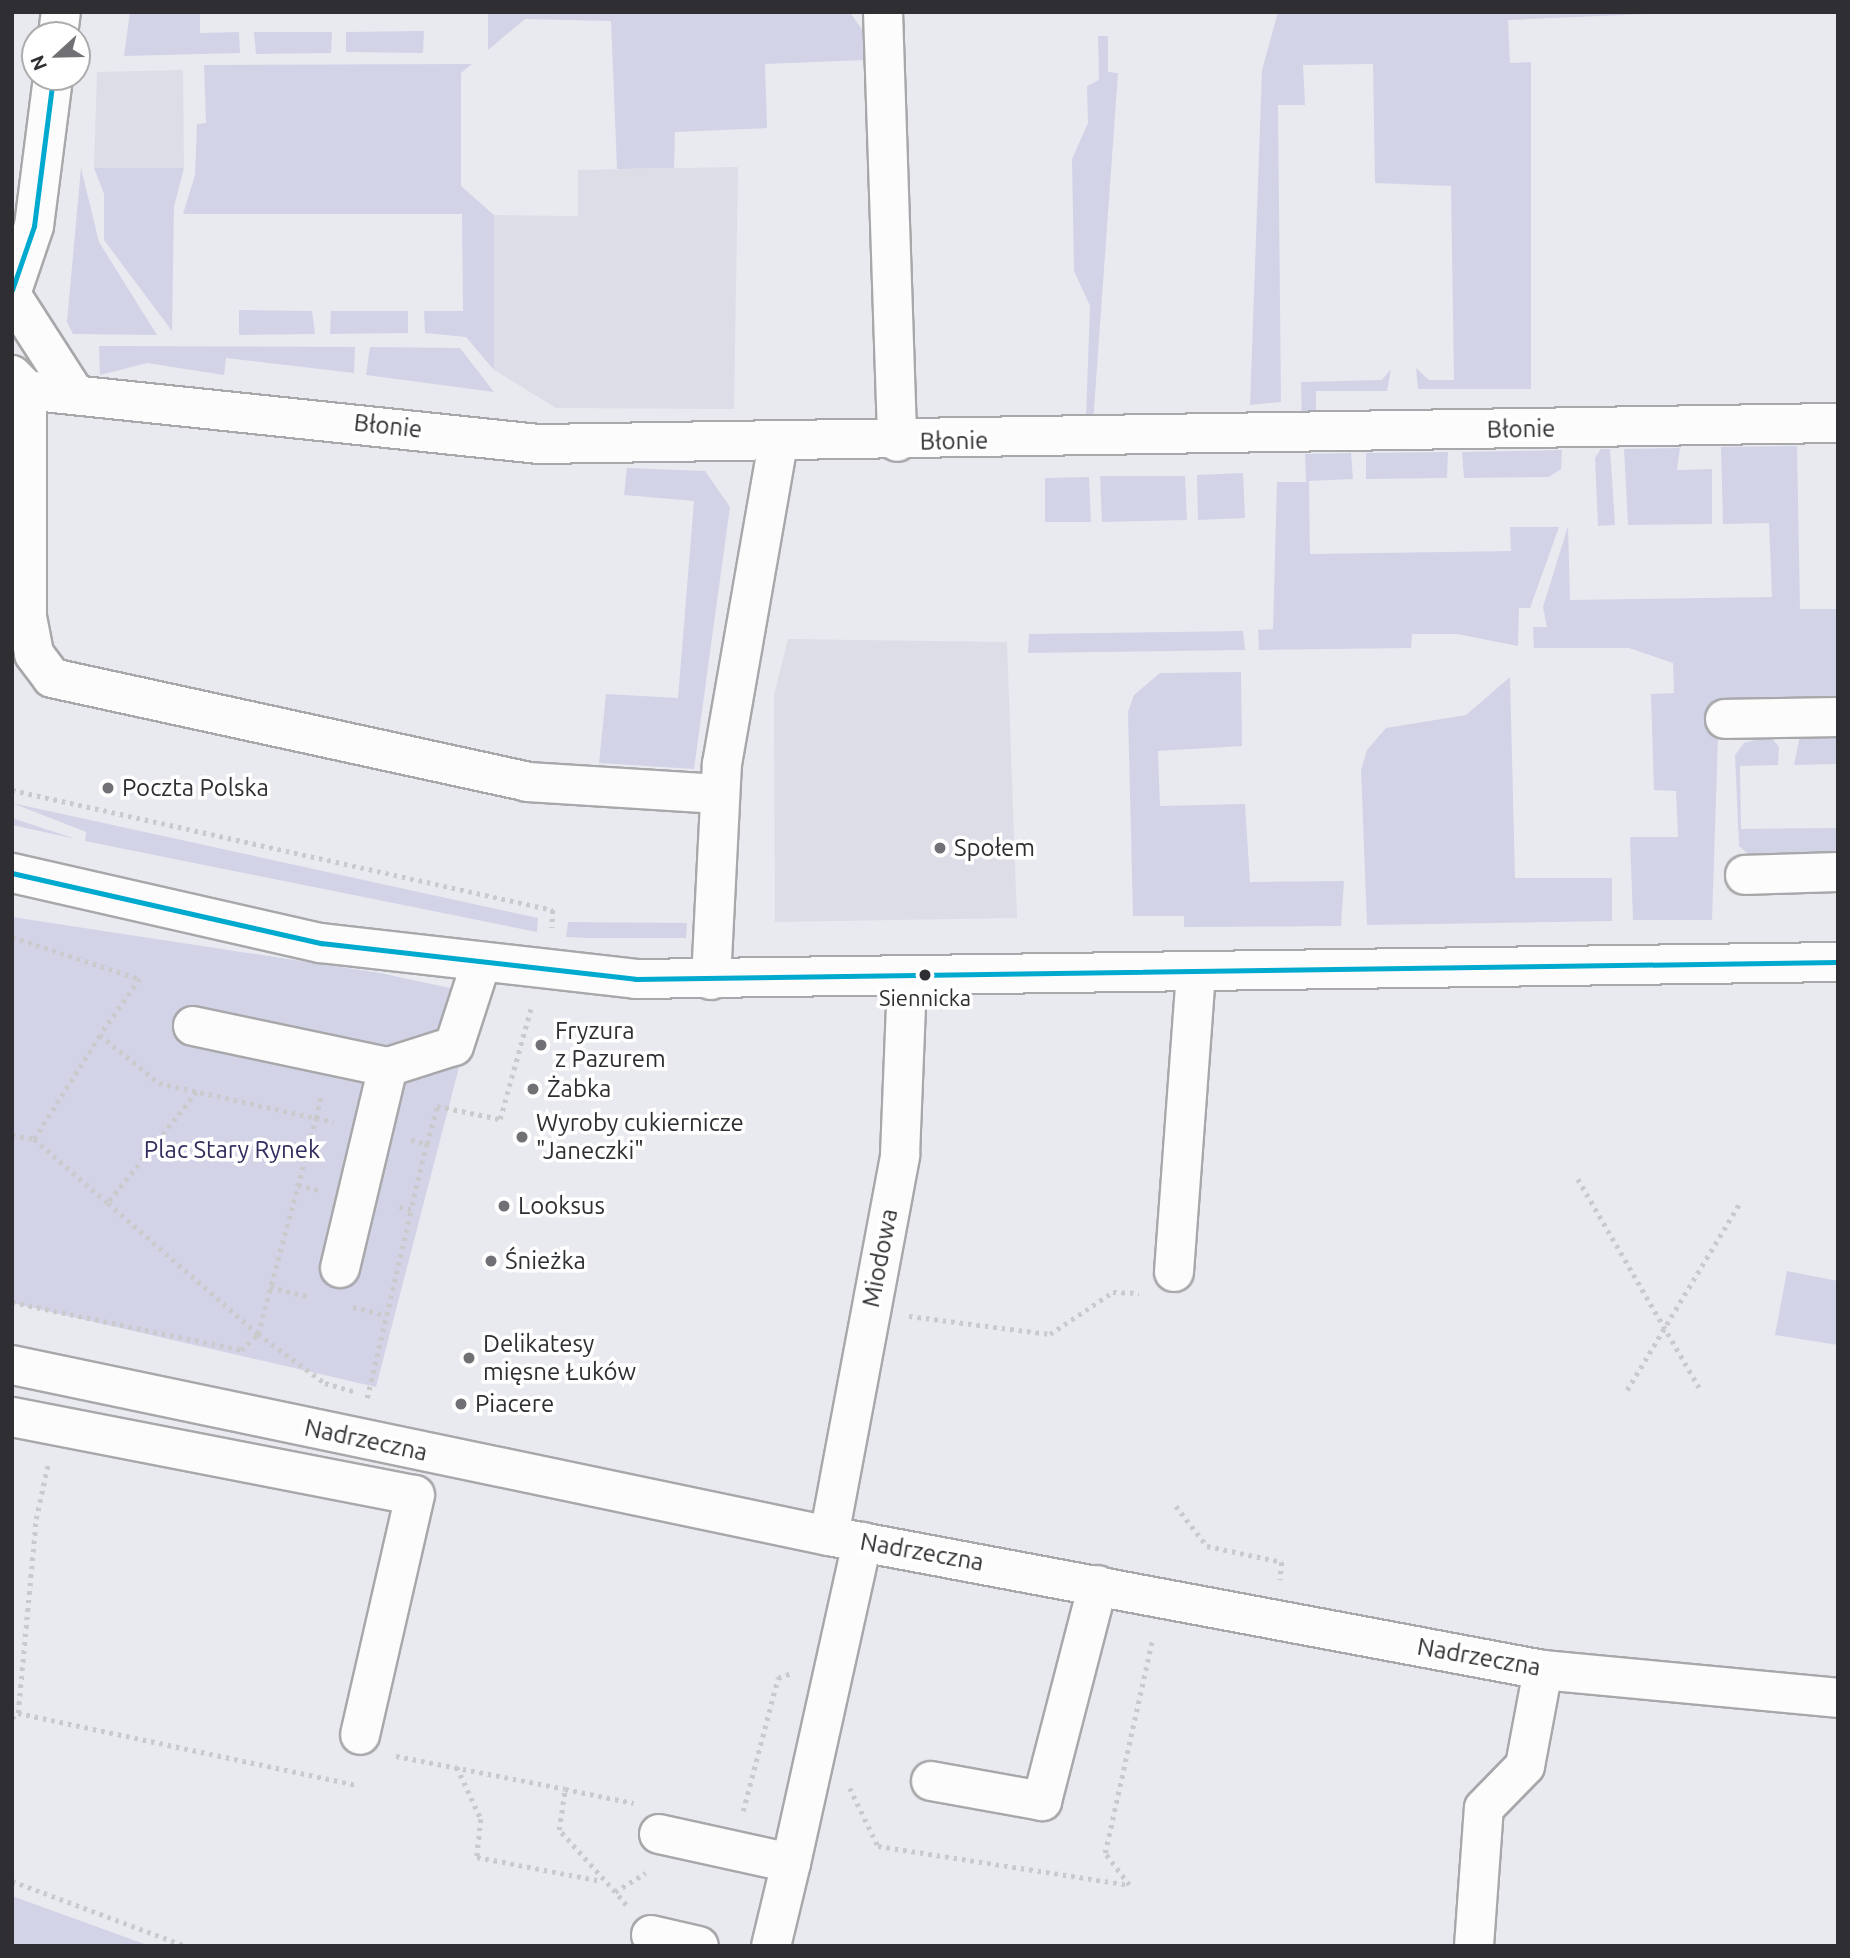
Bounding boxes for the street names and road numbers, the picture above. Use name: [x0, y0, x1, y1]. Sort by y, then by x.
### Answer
street label: Błonie: [352, 408, 424, 444]
street label: Błonie: [1487, 414, 1555, 444]
street label: Błonie: [920, 426, 988, 456]
street label: Miodowa: [856, 1206, 904, 1310]
street label: Nadrzeczna: [302, 1413, 430, 1467]
street label: Nadrzeczna: [858, 1527, 986, 1577]
street label: Nadrzeczna: [1415, 1632, 1543, 1682]

